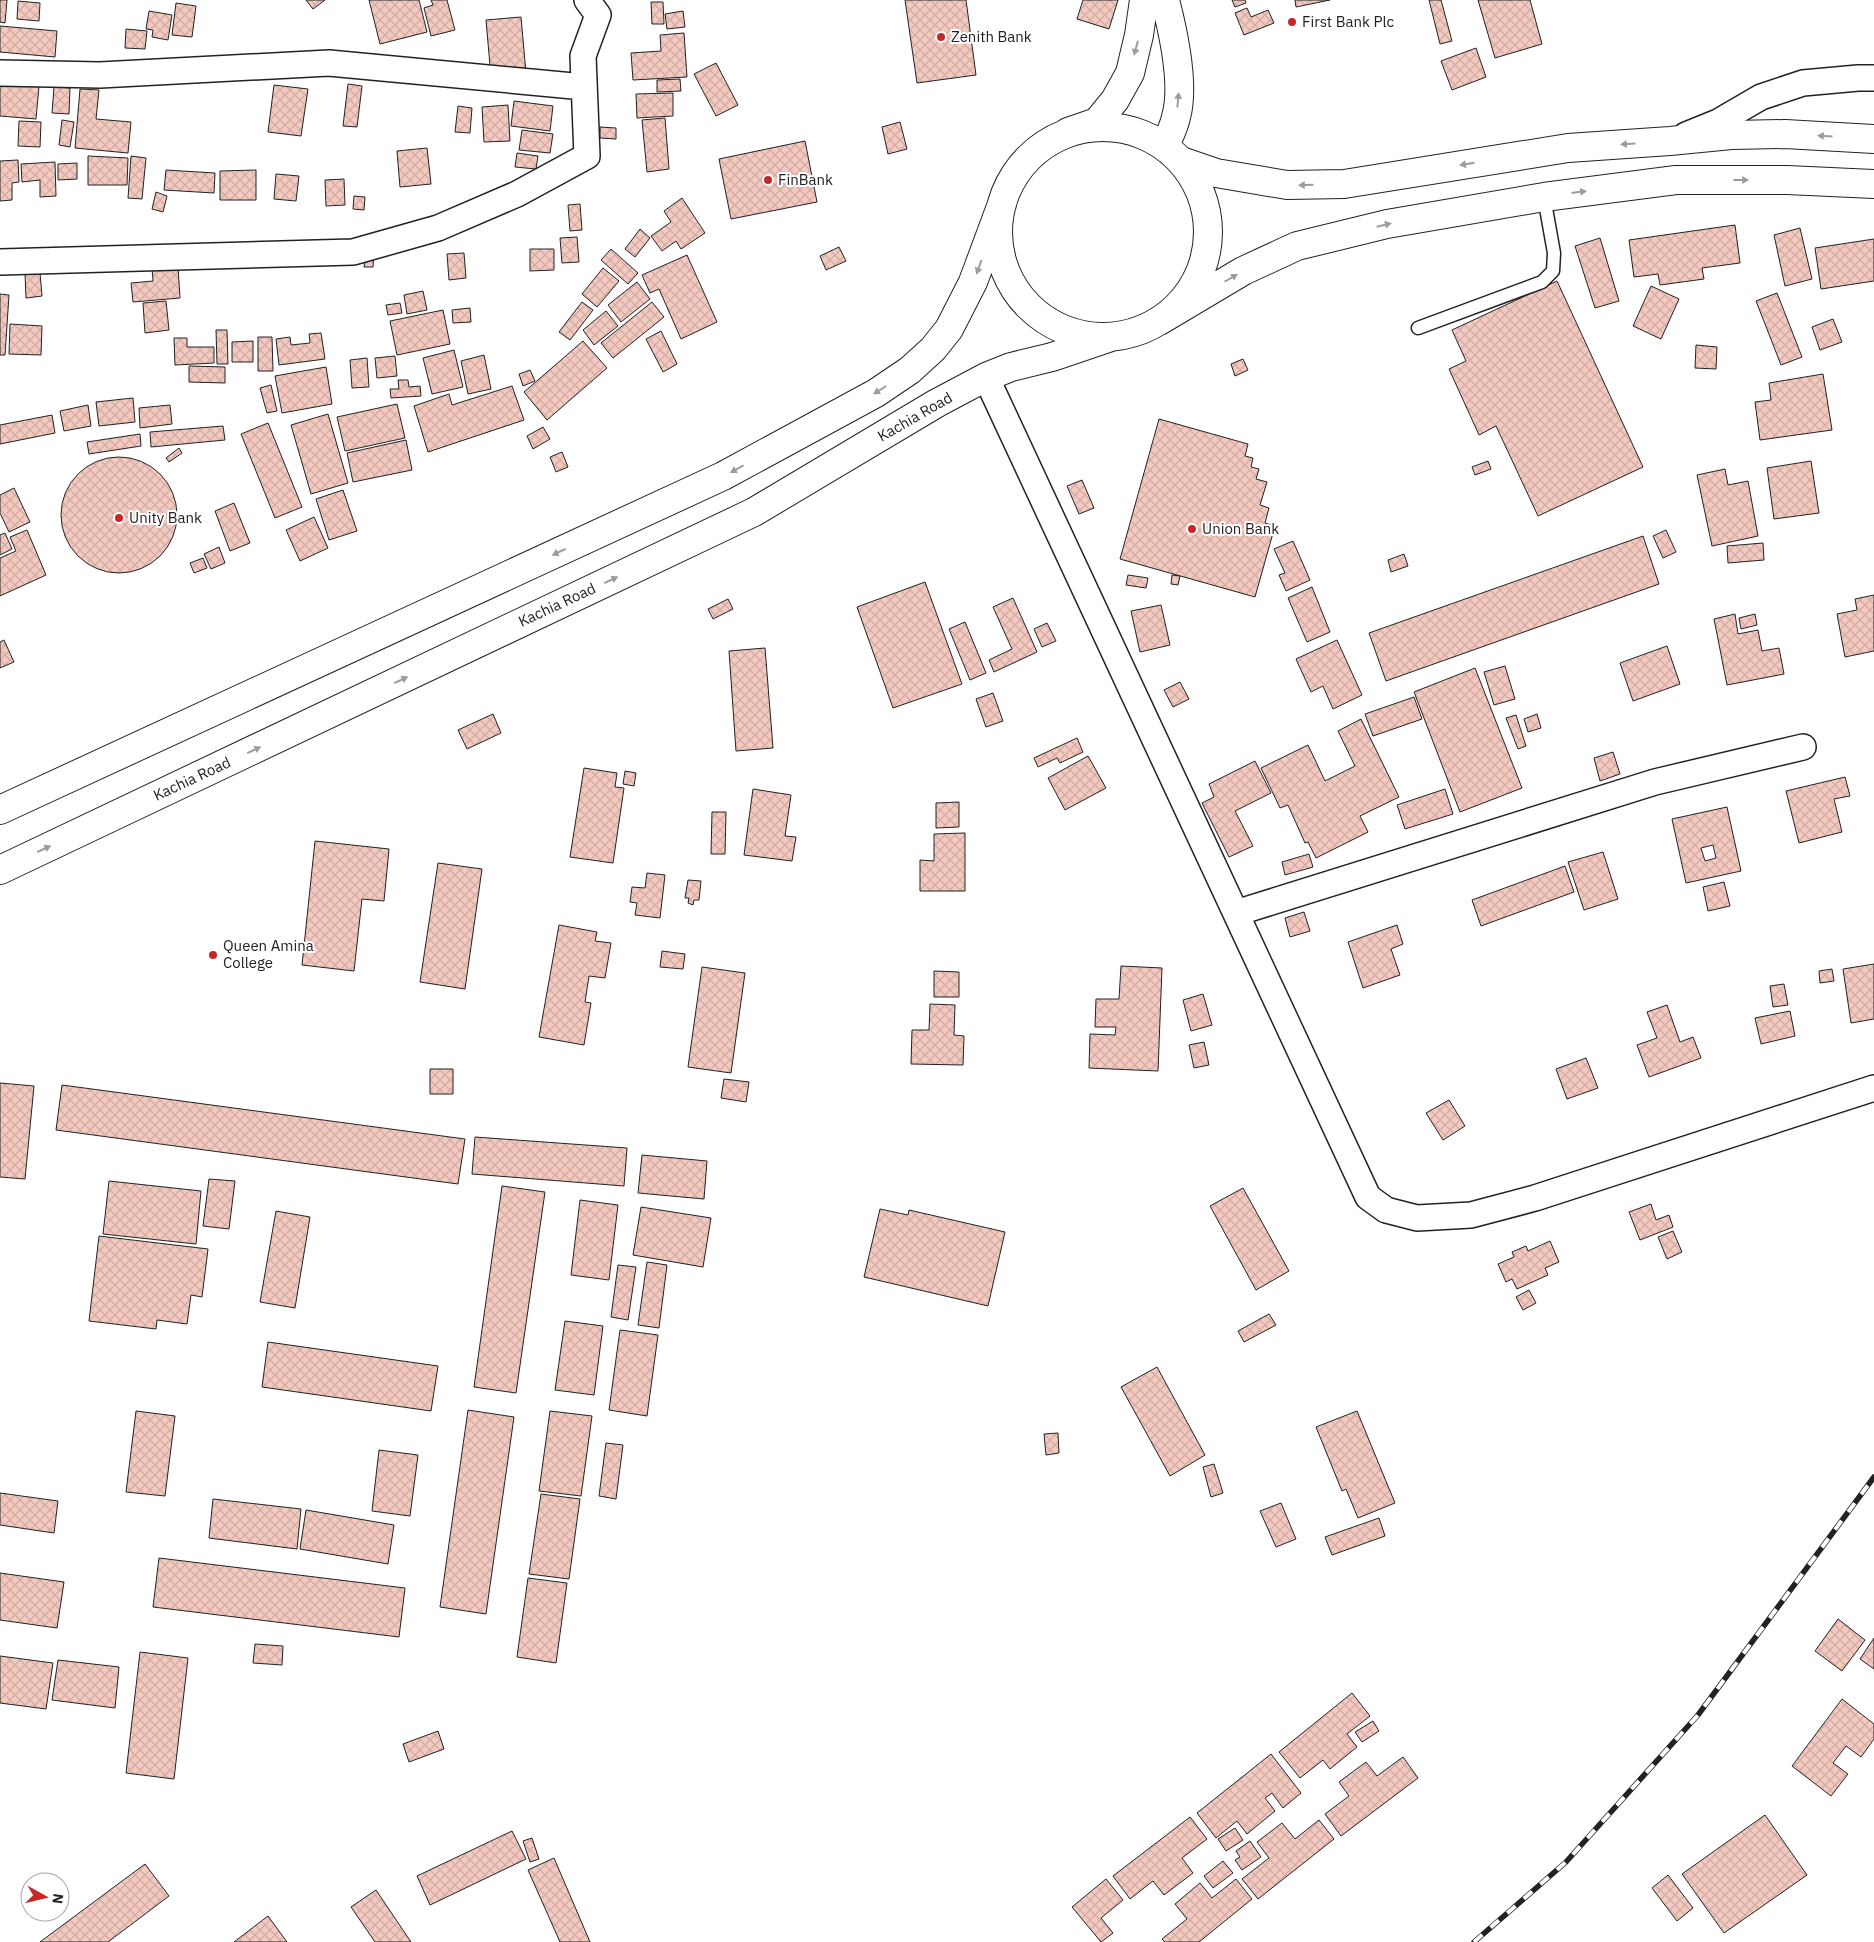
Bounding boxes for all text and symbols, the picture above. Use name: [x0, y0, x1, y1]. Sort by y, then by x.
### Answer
place label: First Bank Plc: [1302, 12, 1395, 31]
marker: First Bank Plc: [1286, 16, 1298, 28]
place label: Zenith Bank: [951, 27, 1032, 46]
marker: Zenith Bank: [935, 31, 947, 43]
one-way arrow: [1132, 40, 1140, 56]
one-way arrow: [1174, 91, 1182, 107]
one-way arrow: [1817, 132, 1833, 140]
one-way arrow: [1620, 140, 1636, 148]
one-way arrow: [1459, 160, 1475, 168]
place label: FinBank: [778, 170, 833, 189]
marker: FinBank: [762, 174, 774, 186]
one-way arrow: [1733, 176, 1749, 184]
one-way arrow: [1298, 181, 1314, 189]
one-way arrow: [1571, 188, 1587, 196]
one-way arrow: [1377, 221, 1392, 229]
one-way arrow: [975, 260, 983, 275]
one-way arrow: [1224, 274, 1239, 282]
one-way arrow: [873, 385, 886, 395]
street label: Kachia Road: [874, 388, 956, 446]
one-way arrow: [731, 464, 744, 473]
place label: Unity Bank: [129, 508, 202, 527]
marker: Unity Bank: [113, 512, 125, 524]
place label: Union Bank: [1202, 519, 1279, 538]
marker: Union Bank: [1186, 523, 1198, 535]
one-way arrow: [552, 549, 566, 557]
one-way arrow: [604, 576, 618, 584]
street label: Kachia Road: [515, 578, 598, 631]
one-way arrow: [394, 676, 408, 684]
one-way arrow: [247, 745, 261, 753]
street label: Kachia Road: [150, 752, 233, 805]
one-way arrow: [37, 845, 51, 853]
place label: Queen Amina College: [223, 936, 314, 972]
marker: Queen Amina College: [207, 949, 219, 961]
north arrow: [20, 1872, 70, 1922]
text: N: [48, 1893, 67, 1905]

